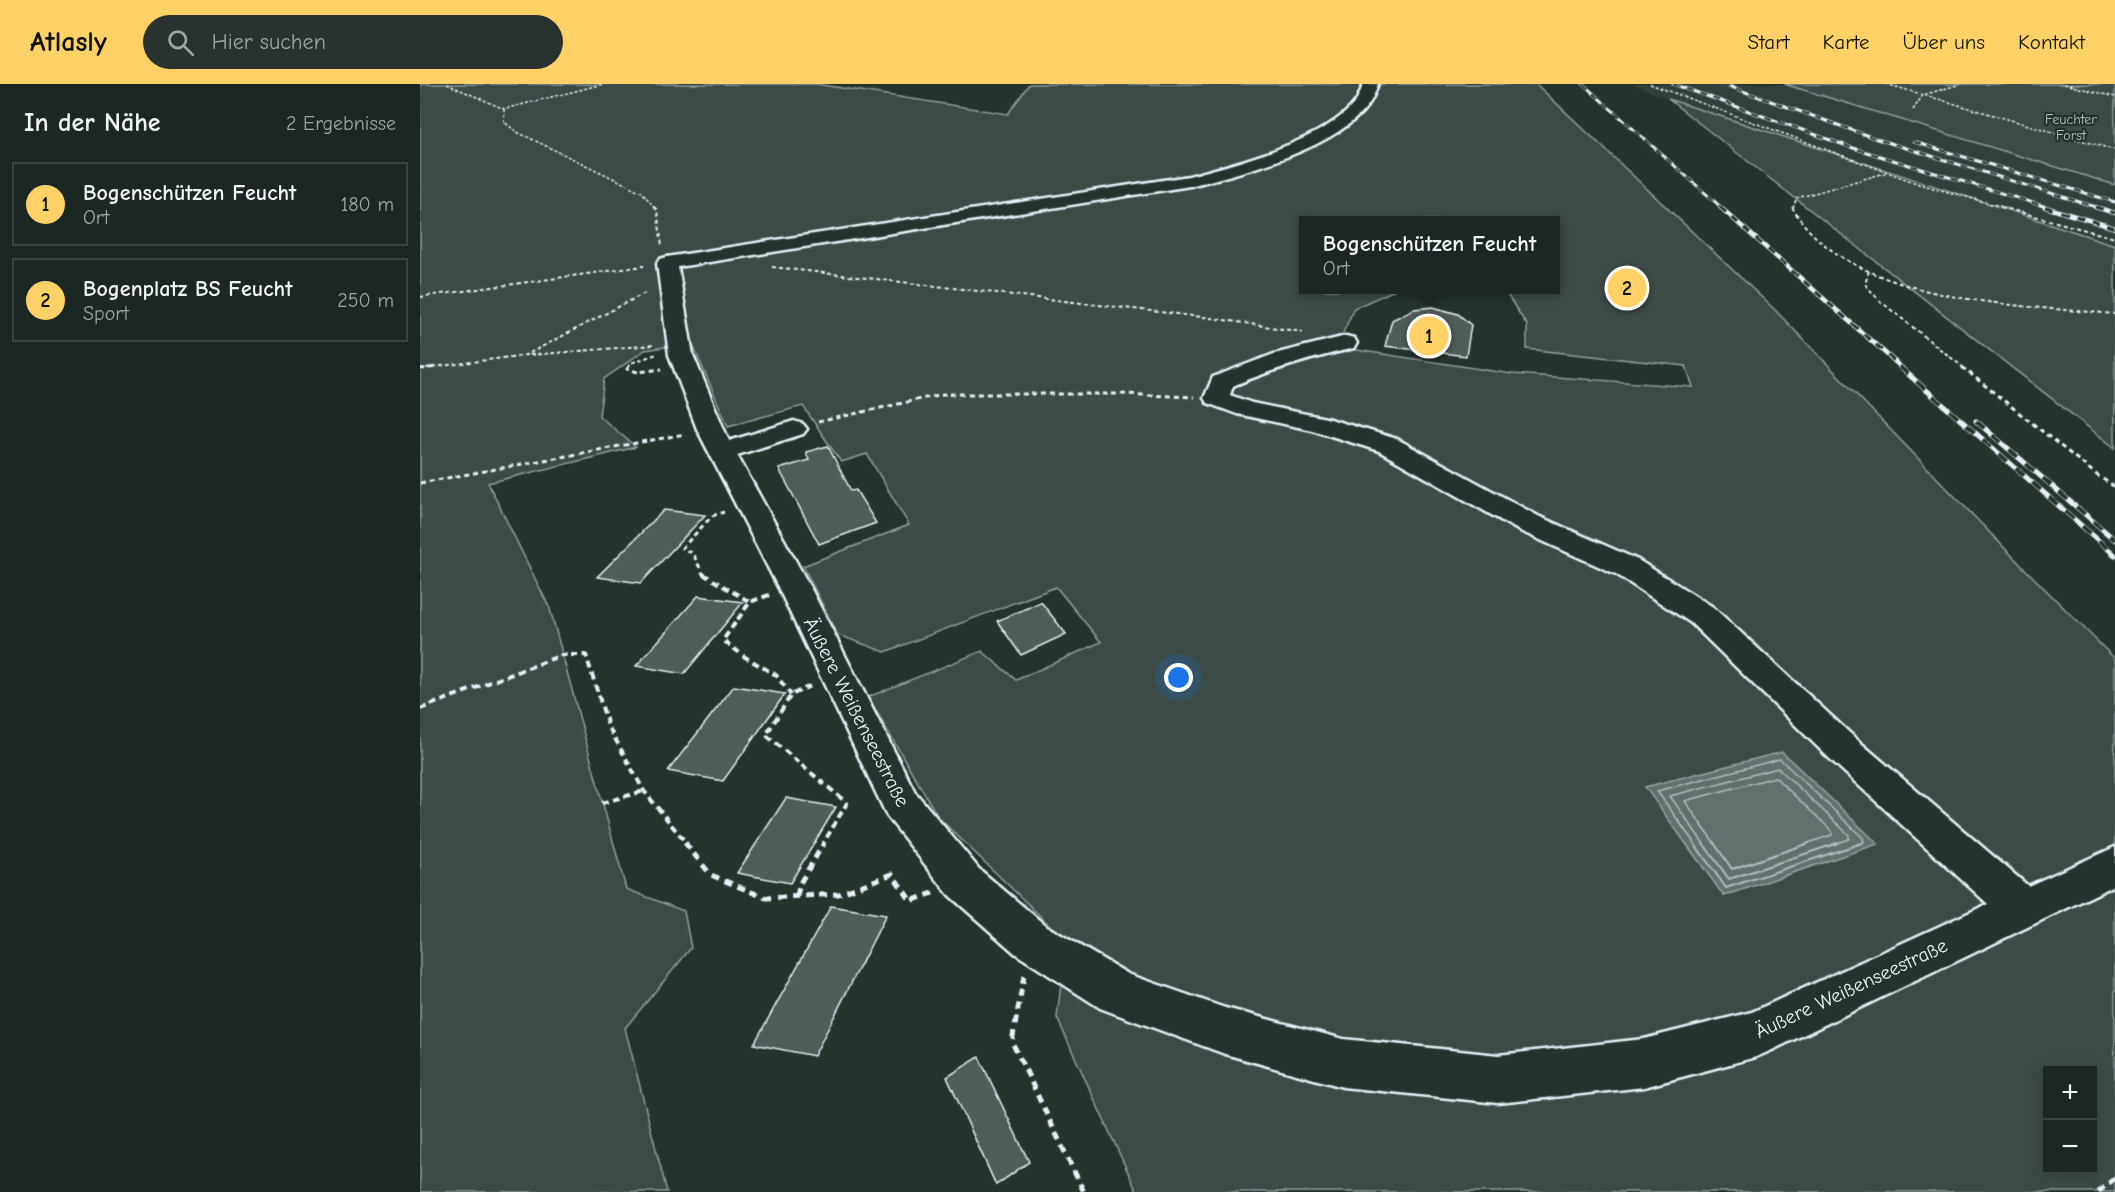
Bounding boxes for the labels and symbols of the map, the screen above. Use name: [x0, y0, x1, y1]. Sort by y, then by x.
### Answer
park label: Feuchter Forst: [2045, 111, 2097, 144]
pin: 2: [1608, 266, 1646, 310]
pin: 1: [1410, 314, 1448, 358]
street label: Äußere Weißenseestraße: [799, 614, 914, 811]
your location: [1164, 663, 1193, 692]
street label: Äußere Weißenseestraße: [1751, 934, 1951, 1043]

